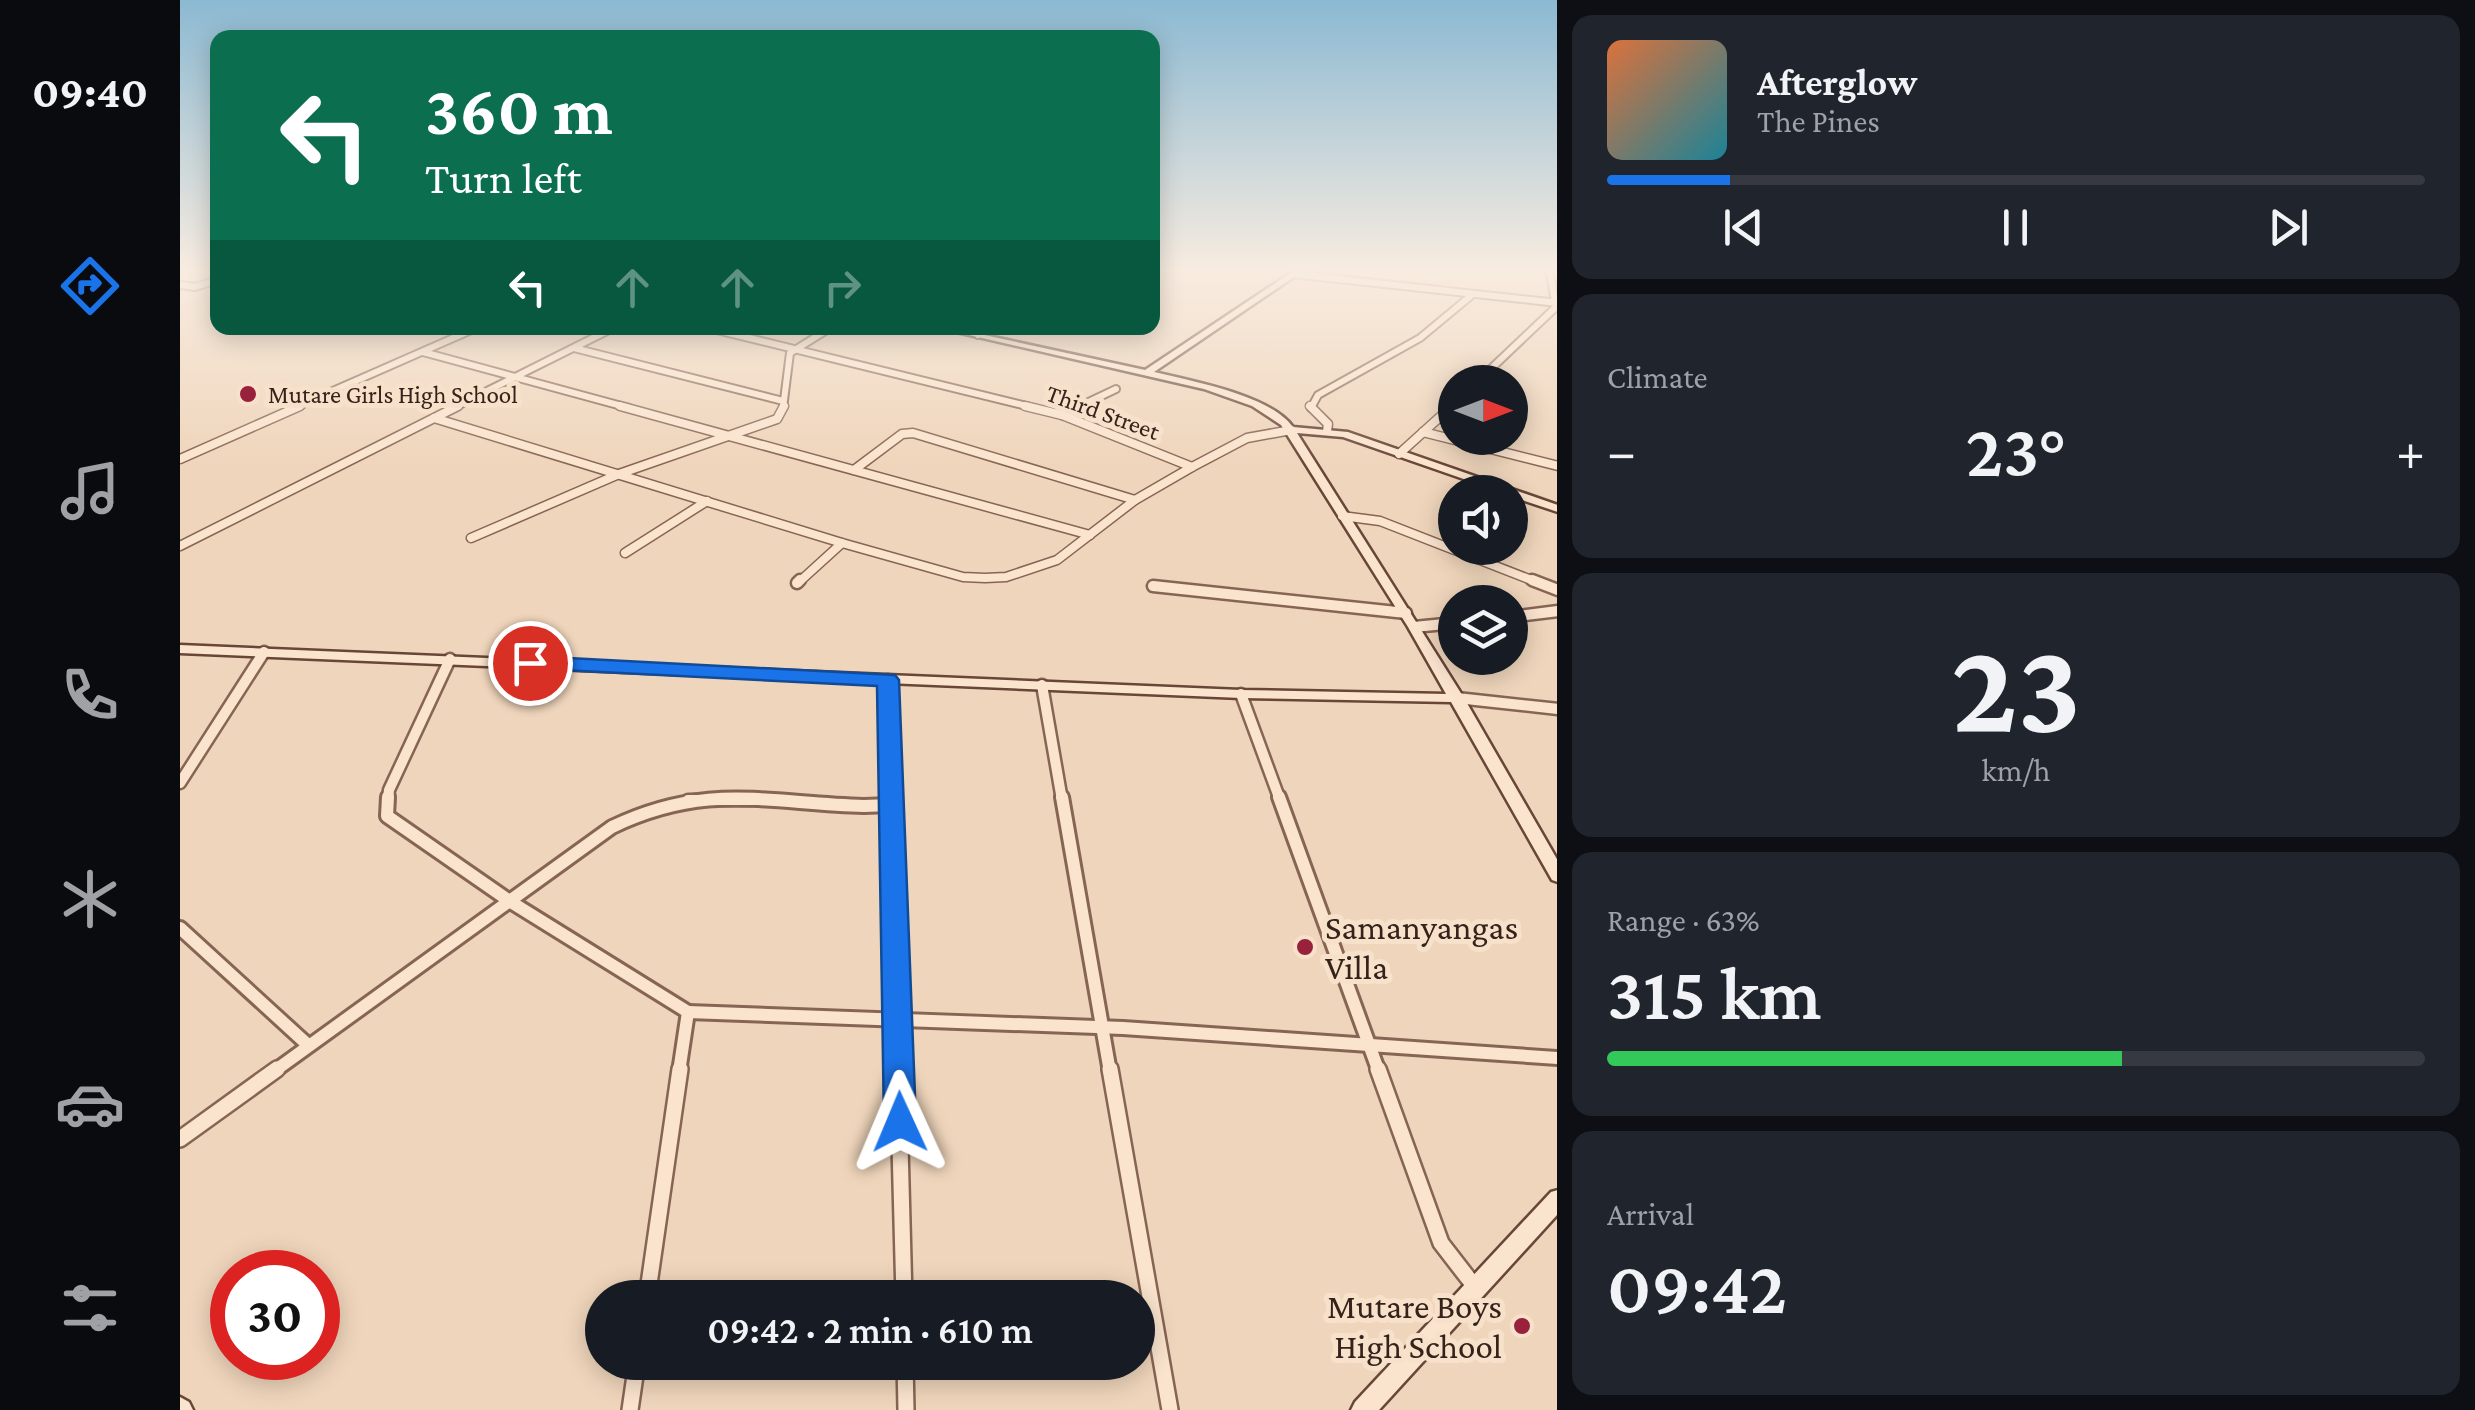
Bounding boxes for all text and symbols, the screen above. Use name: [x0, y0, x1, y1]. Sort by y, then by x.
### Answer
text: Afterglow: [1757, 61, 1917, 103]
text: 09:40: [32, 67, 148, 117]
icon: left: [260, 70, 390, 200]
text: 360 m: [425, 71, 613, 149]
text: The Pines: [1757, 103, 1880, 139]
text: Turn left: [425, 153, 582, 203]
icon: previous: [1716, 200, 1771, 255]
icon: pause: [1988, 200, 2043, 255]
icon: next: [2261, 200, 2316, 255]
icon: directions: [55, 251, 125, 321]
icon: left: [500, 260, 555, 315]
icon: ahead: [605, 260, 660, 315]
icon: ahead: [710, 260, 765, 315]
icon: right: [815, 260, 870, 315]
text: Climate: [1607, 359, 1708, 395]
north arrow: [1438, 365, 1528, 455]
map controls: [1438, 365, 1528, 675]
street label: Third Street: [1043, 379, 1164, 445]
place label: Mutare Girls High School: [268, 381, 518, 409]
marker: Mutare Girls High School: [237, 383, 259, 405]
text: 23°: [1966, 409, 2066, 492]
text: −: [1607, 421, 1636, 482]
text: +: [2396, 421, 2425, 482]
icon: music: [55, 456, 125, 526]
button: sound: [1438, 475, 1528, 565]
button: layers: [1438, 585, 1528, 675]
text: 23: [1951, 614, 2081, 759]
pin: [488, 621, 573, 706]
icon: arrive: [503, 636, 558, 691]
icon: phone: [55, 660, 125, 730]
text: km/h: [1982, 752, 2051, 788]
icon: climate: [55, 864, 125, 934]
text: Range · 63%: [1607, 902, 1760, 938]
place label: Samanyangas Villa: [1325, 908, 1518, 987]
marker: Samanyangas Villa: [1294, 936, 1316, 958]
text: 315 km: [1607, 952, 1822, 1035]
icon: car: [55, 1069, 125, 1139]
position arrow: [848, 1070, 952, 1174]
text: Arrival: [1607, 1196, 1694, 1232]
text: 09:42: [1607, 1246, 1787, 1329]
speed limit sign: 30: [210, 1250, 340, 1380]
icon: filters: [55, 1273, 125, 1343]
place label: Mutare Boys High School: [1327, 1287, 1502, 1366]
text: 09:42 · 2 min · 610 m: [707, 1309, 1033, 1351]
marker: Mutare Boys High School: [1511, 1315, 1533, 1337]

